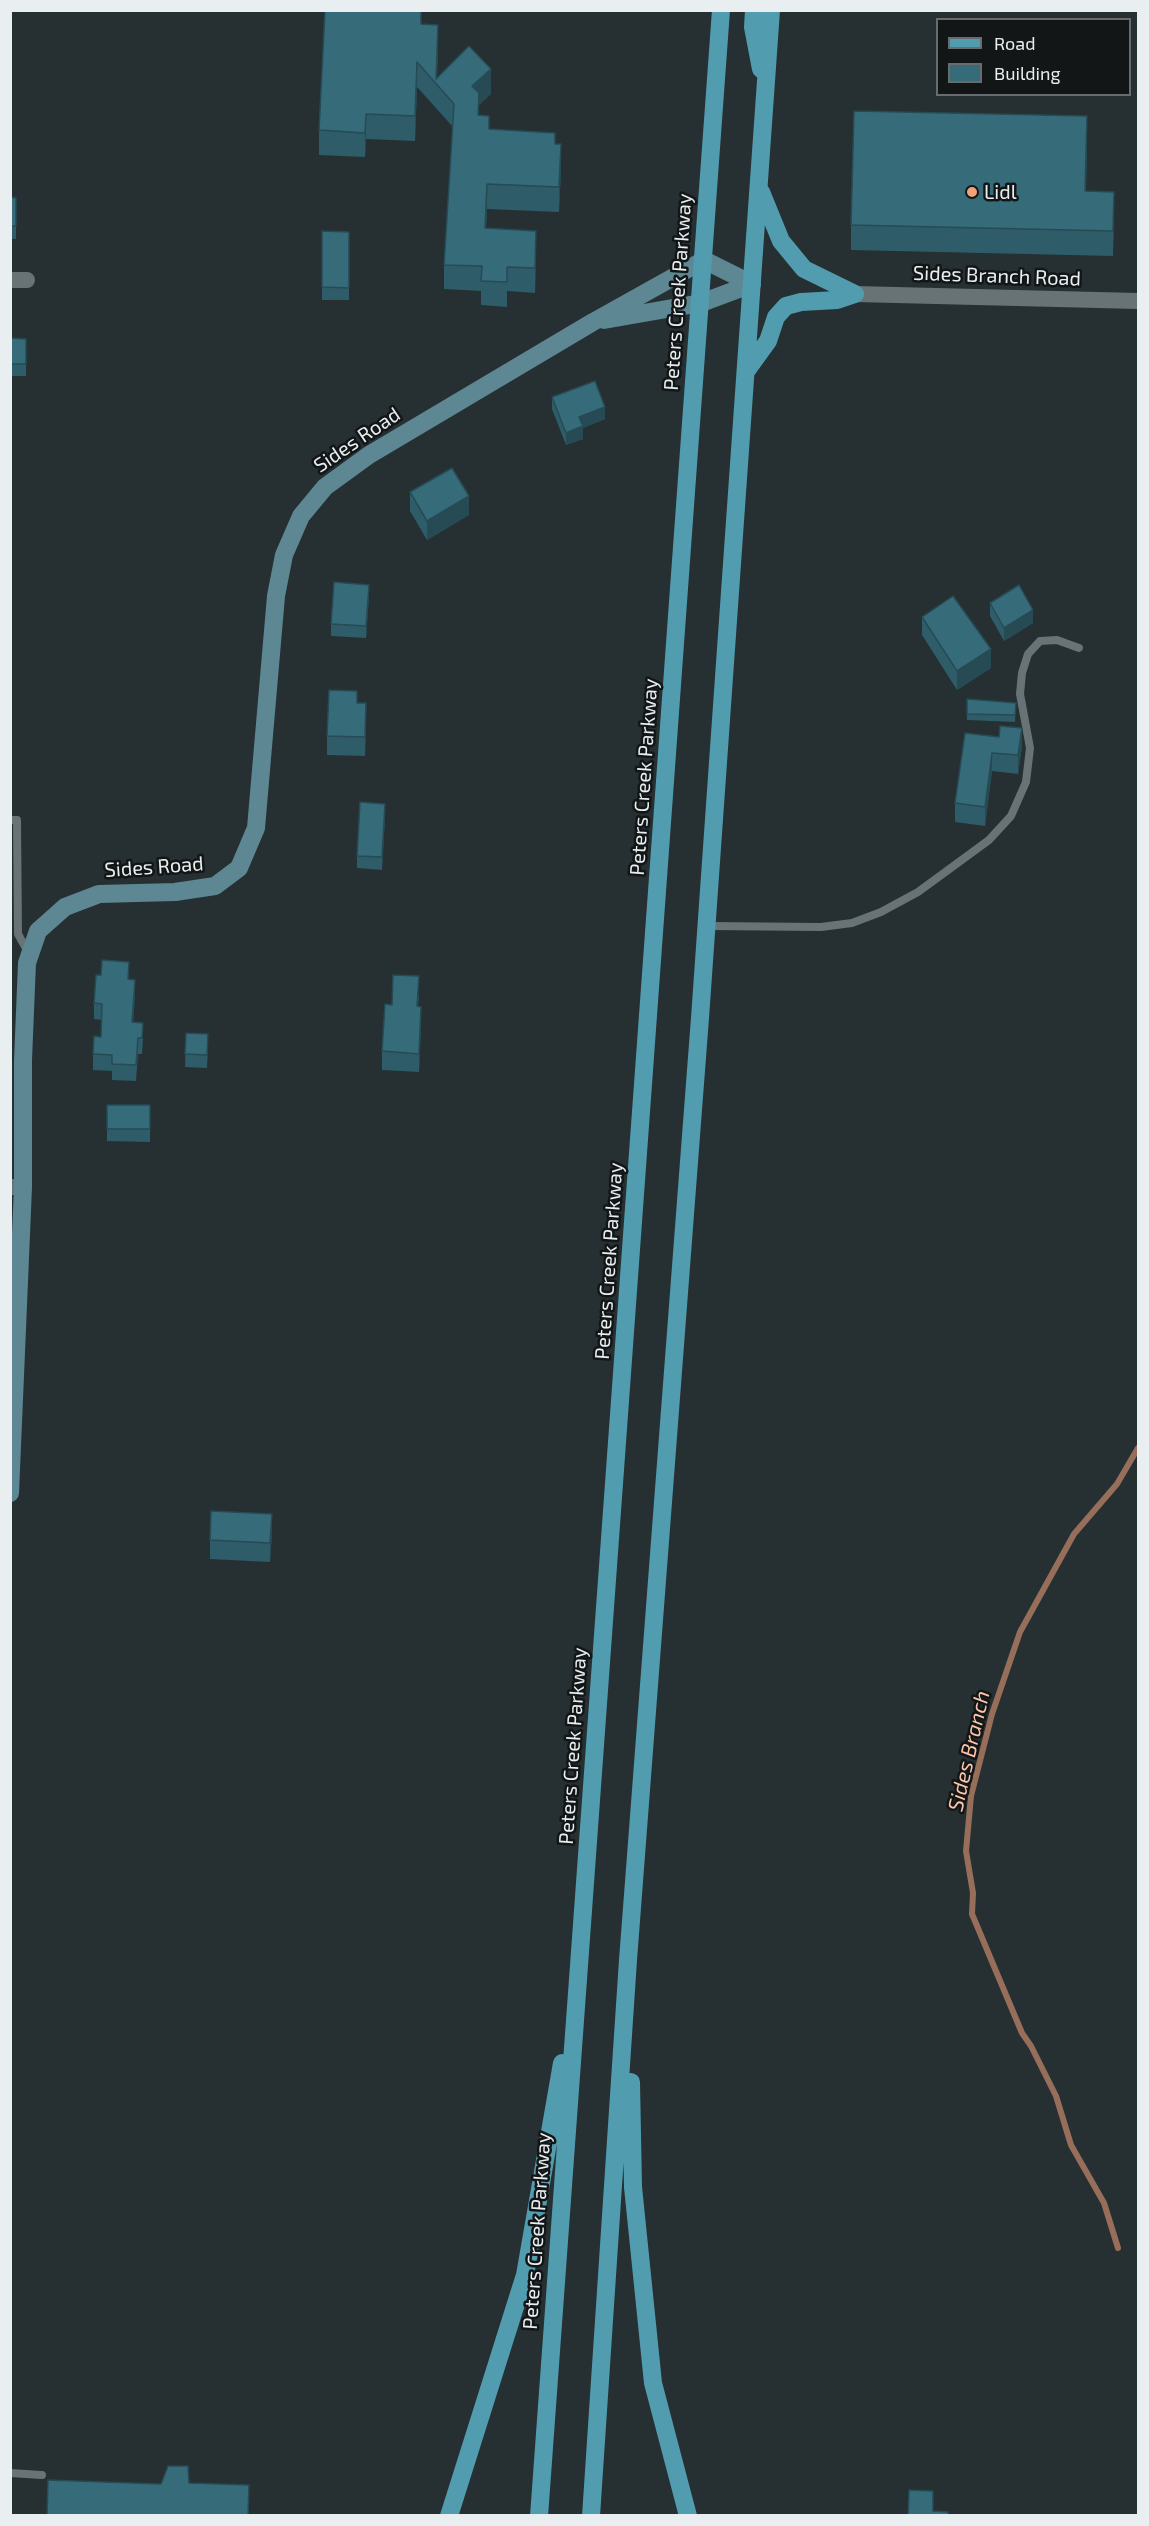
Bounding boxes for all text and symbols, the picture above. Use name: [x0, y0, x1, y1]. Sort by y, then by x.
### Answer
legend: [936, 18, 1131, 96]
text: Road: [994, 32, 1035, 54]
text: Building: [994, 62, 1061, 84]
place label: Lidl: [984, 180, 1017, 204]
marker: Lidl: [965, 185, 979, 199]
street label: Peters Creek Parkway: [659, 193, 697, 391]
street label: Sides Branch Road: [913, 261, 1081, 291]
street label: Sides Road: [309, 402, 405, 478]
street label: Peters Creek Parkway: [625, 678, 663, 876]
street label: Sides Road: [104, 852, 204, 882]
street label: Peters Creek Parkway: [590, 1162, 628, 1360]
street label: Peters Creek Parkway: [554, 1647, 592, 1845]
water label: Sides Branch: [943, 1688, 995, 1814]
street label: Peters Creek Parkway: [518, 2132, 556, 2330]

